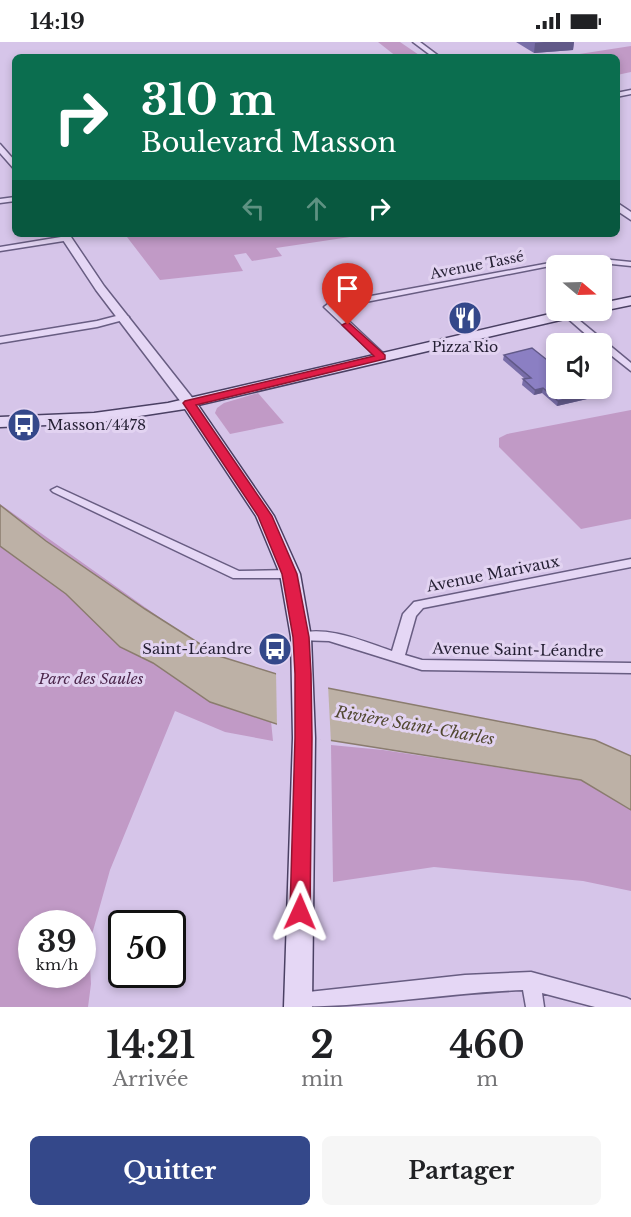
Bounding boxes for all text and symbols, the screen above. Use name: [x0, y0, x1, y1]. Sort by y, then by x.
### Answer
text: 14:19: [30, 8, 85, 35]
text: 310 m: [141, 74, 275, 126]
icon: right: [42, 78, 120, 156]
text: Boulevard Masson: [141, 126, 396, 159]
icon: left: [237, 192, 270, 225]
icon: ahead: [300, 192, 333, 225]
icon: right: [363, 192, 396, 225]
street label: Avenue Tassé: [428, 247, 525, 283]
north arrow: [546, 255, 612, 321]
map controls: [546, 255, 612, 399]
pin: [322, 263, 373, 325]
icon: arrive: [331, 272, 364, 305]
restaurant icon: Pizza Rio: [447, 300, 483, 336]
button: sound: [546, 333, 612, 399]
place label: Pizza Rio: [432, 338, 498, 356]
bus stop icon: Masson/4478: [6, 407, 42, 443]
place label: Masson/4478: [47, 415, 146, 434]
street label: Avenue Marivaux: [424, 551, 561, 596]
bus stop icon: Saint-Léandre: [257, 631, 293, 667]
street label: Avenue Saint-Léandre: [431, 638, 604, 660]
place label: Saint-Léandre: [142, 639, 252, 658]
park label: Parc des Saules: [38, 669, 144, 688]
water label: Rivière Saint-Charles: [333, 701, 496, 749]
position arrow: [268, 880, 332, 944]
speed limit sign: 50: [108, 910, 186, 988]
text: 39: [37, 923, 77, 960]
text: km/h: [36, 955, 78, 974]
text: 14:21: [106, 1023, 195, 1068]
text: 2: [311, 1023, 334, 1068]
text: 460: [449, 1023, 525, 1068]
text: Arrivée: [113, 1067, 189, 1091]
text: min: [301, 1067, 343, 1091]
text: m: [476, 1067, 498, 1091]
button: Quitter: [30, 1136, 310, 1205]
button: Partager: [322, 1136, 601, 1205]

